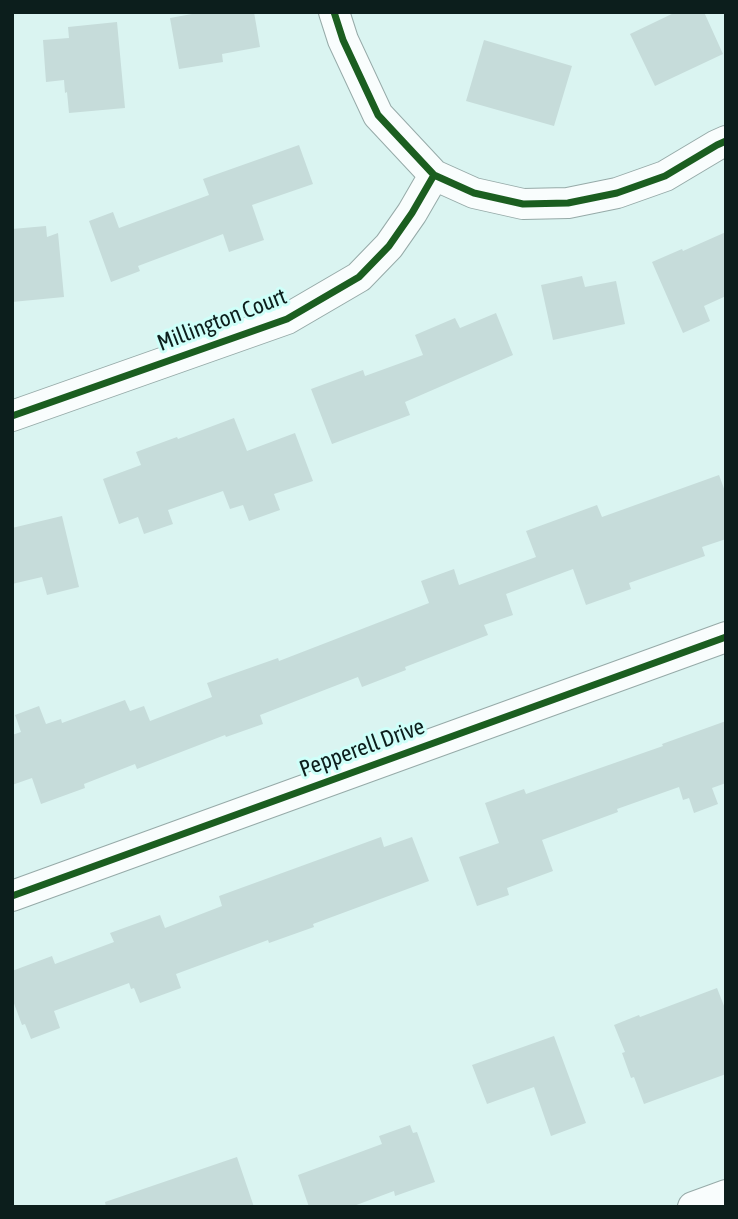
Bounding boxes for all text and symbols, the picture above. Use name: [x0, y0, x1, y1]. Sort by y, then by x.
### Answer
street label: Millington Court: [153, 283, 291, 357]
street label: Pepperell Drive: [296, 713, 428, 783]

